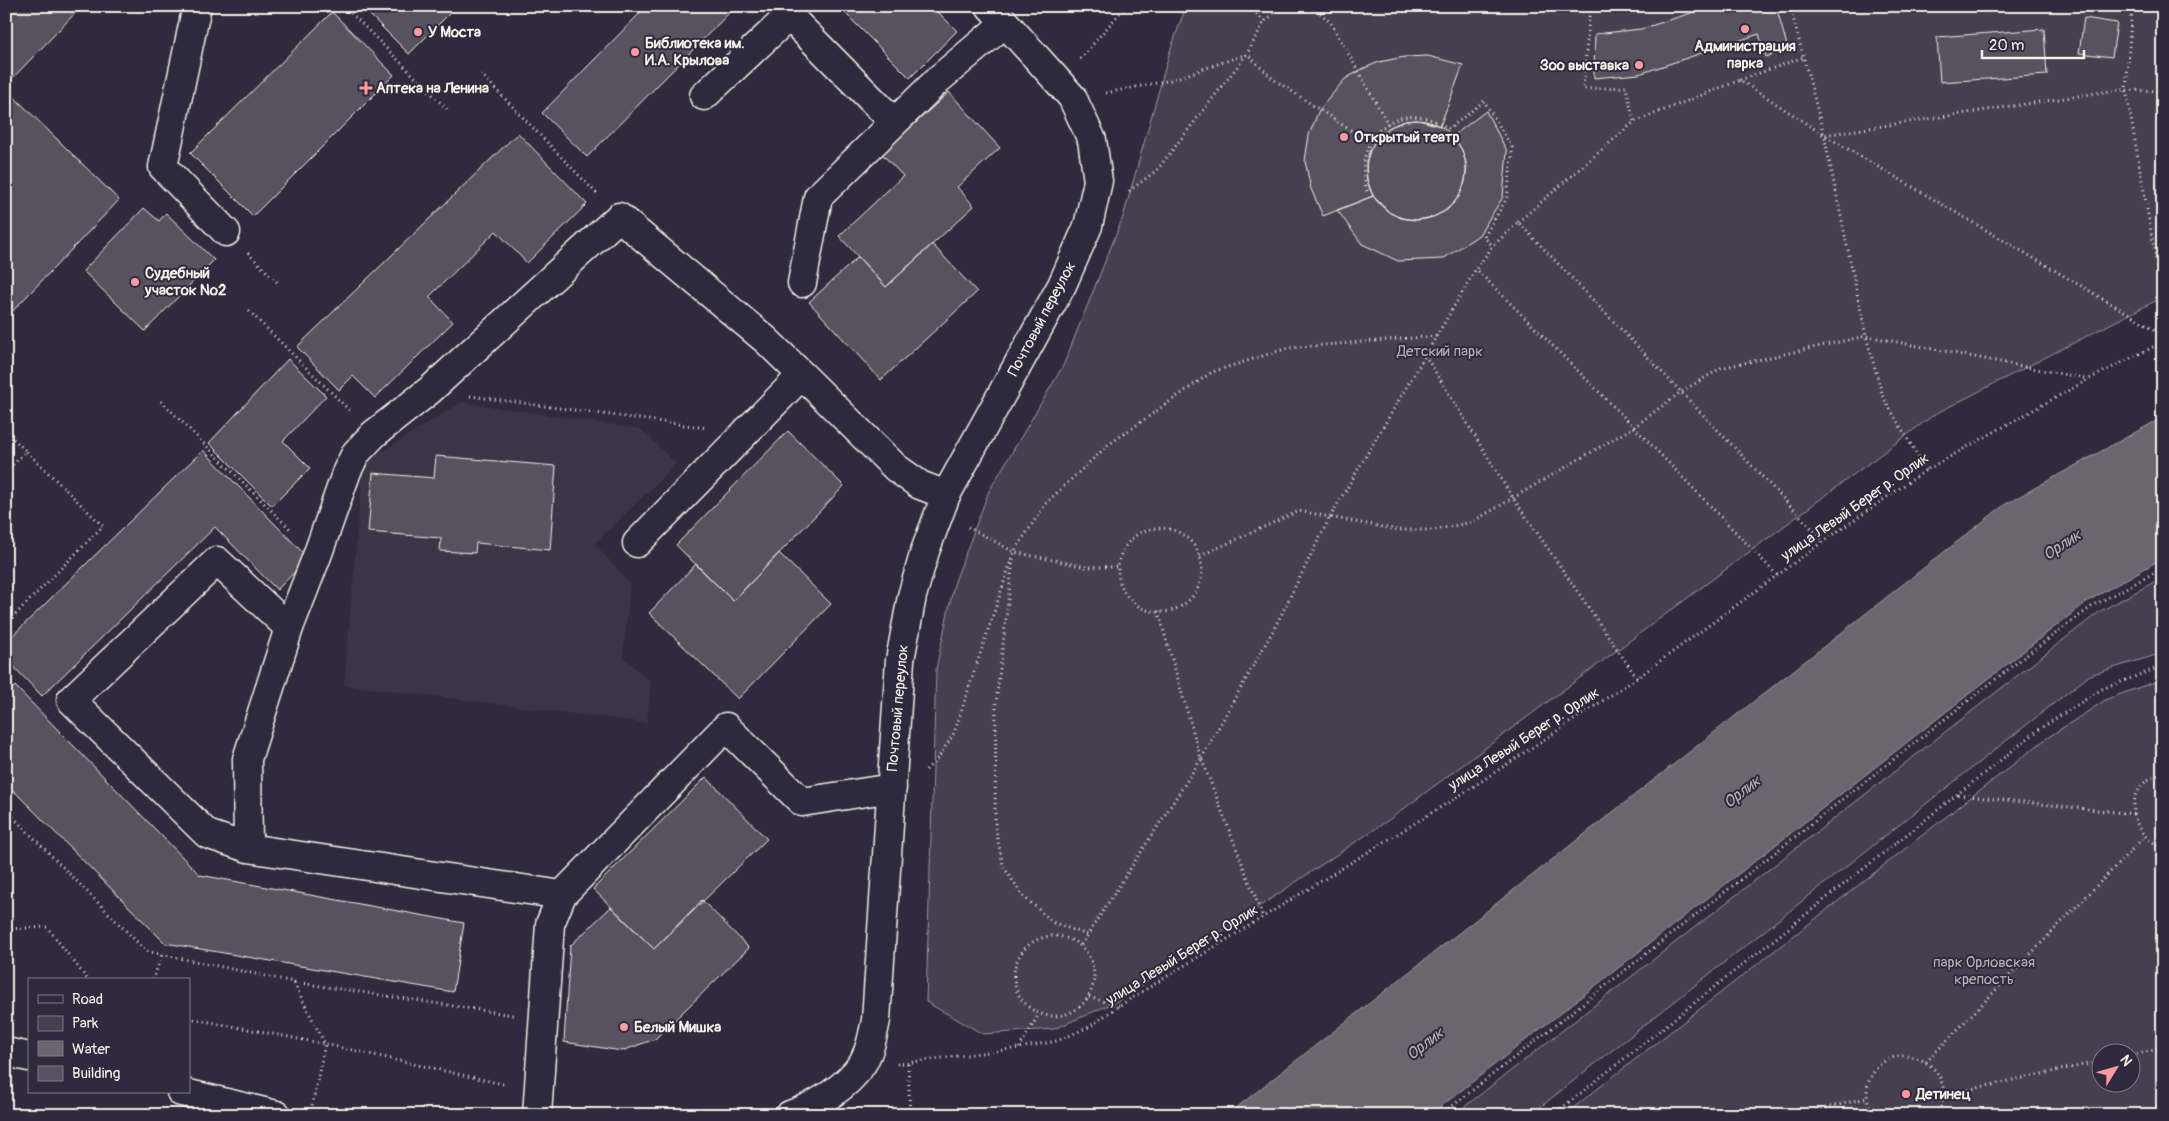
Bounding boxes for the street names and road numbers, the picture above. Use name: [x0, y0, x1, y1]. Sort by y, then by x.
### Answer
street label: Почтовый переулок: [1004, 258, 1080, 380]
street label: улица Левый Берег р. Орлик: [1777, 449, 1933, 566]
street label: Почтовый переулок: [883, 644, 913, 772]
street label: улица Левый Берег р. Орлик: [1444, 683, 1603, 796]
street label: улица Левый Берег р. Орлик: [1101, 900, 1262, 1010]

